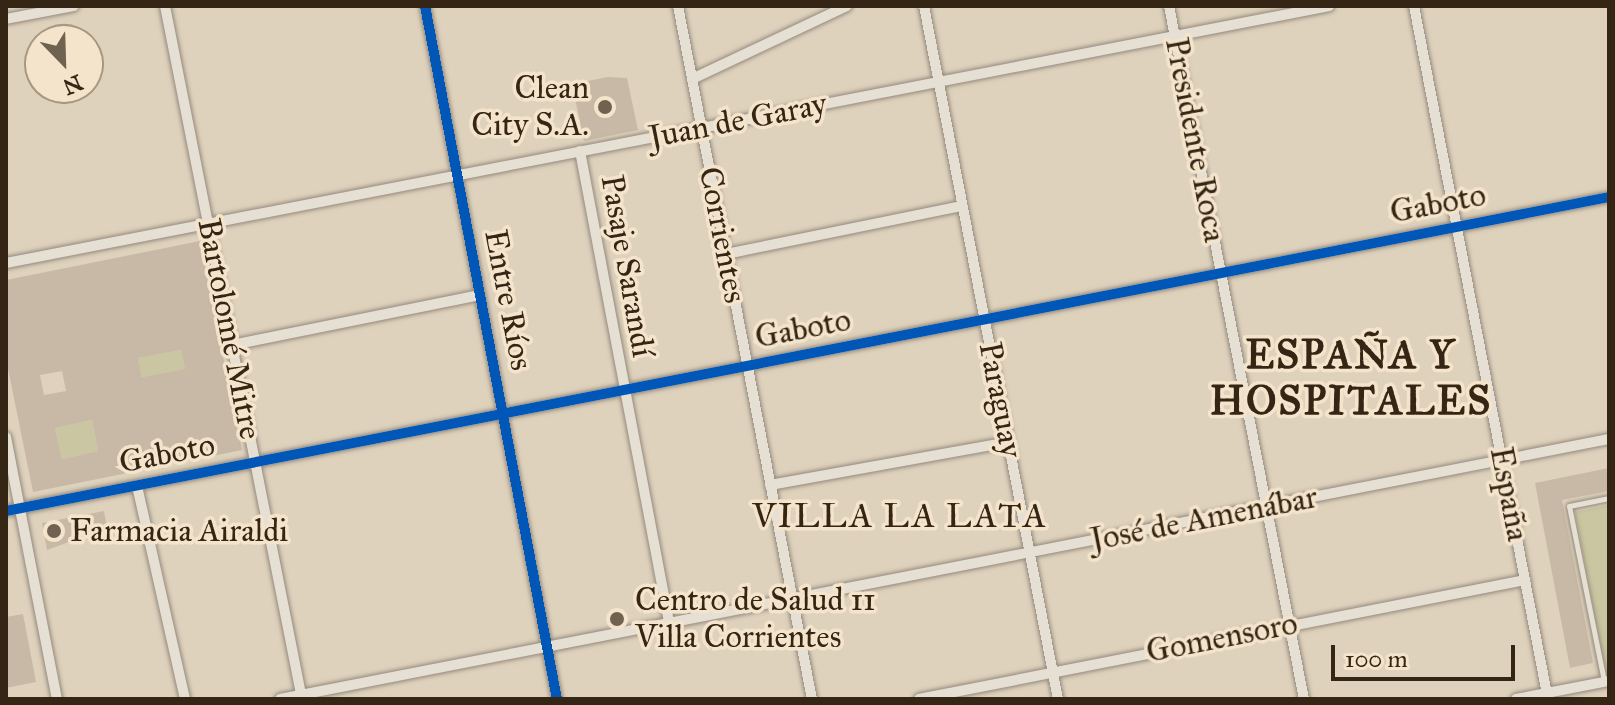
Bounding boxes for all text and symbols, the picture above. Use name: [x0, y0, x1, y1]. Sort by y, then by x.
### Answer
north arrow: [24, 24, 104, 104]
street label: Presidente Roca: [1156, 35, 1234, 245]
text: N: [59, 69, 87, 101]
place label: Clean City S.A.: [471, 70, 589, 145]
street label: Juan de Garay: [646, 85, 830, 157]
marker: Clean City S.A.: [596, 98, 614, 116]
street label: Corrientes: [690, 164, 754, 306]
street label: Pasaje Sarandí: [592, 172, 662, 360]
street label: Gaboto: [1387, 176, 1489, 232]
street label: Bartolomé Mitre: [189, 215, 269, 443]
street label: Entre Ríos: [476, 226, 540, 374]
street label: Gaboto: [752, 301, 854, 357]
district label: ESPAÑA Y HOSPITALES: [1210, 331, 1492, 425]
street label: Paraguay: [970, 339, 1030, 461]
street label: Gaboto: [116, 426, 218, 482]
street label: España: [1481, 444, 1537, 544]
street label: José de Amenábar: [1087, 478, 1321, 560]
district label: VILLA LA LATA: [752, 496, 1048, 536]
place label: Farmacia Airaldi: [70, 512, 288, 550]
marker: Farmacia Airaldi: [45, 522, 63, 540]
place label: Centro de Salud 11 Villa Corrientes: [635, 582, 876, 657]
street label: Gomensoro: [1143, 605, 1301, 671]
marker: Centro de Salud 11 Villa Corrientes: [606, 608, 628, 630]
scale bar: [1335, 629, 1519, 679]
text: 100 m: [1345, 644, 1408, 674]

